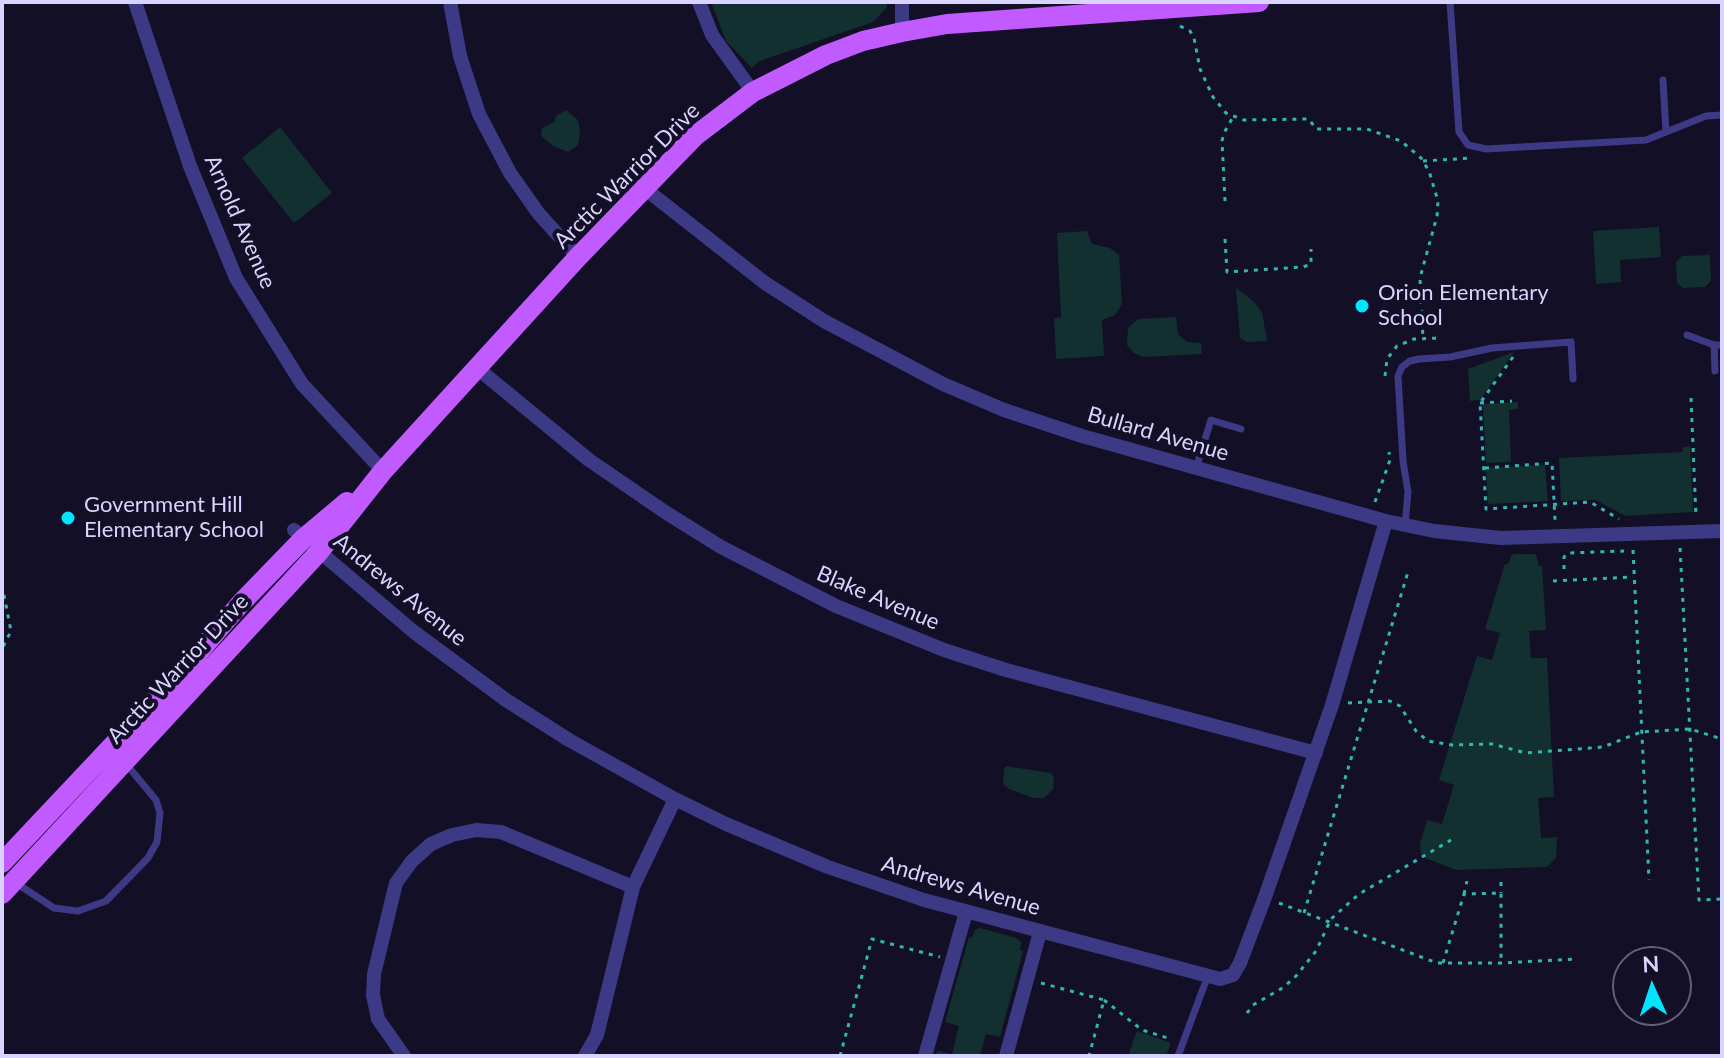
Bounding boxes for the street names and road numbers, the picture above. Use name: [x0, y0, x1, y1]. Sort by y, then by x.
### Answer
street label: Arctic Warrior Drive: [549, 98, 705, 254]
street label: Arnold Avenue: [199, 151, 281, 293]
street label: Bullard Avenue: [1084, 401, 1232, 467]
street label: Andrews Avenue: [328, 528, 472, 652]
street label: Blake Avenue: [813, 560, 943, 636]
street label: Arctic Warrior Drive: [102, 589, 254, 749]
street label: Andrews Avenue: [879, 851, 1043, 921]

